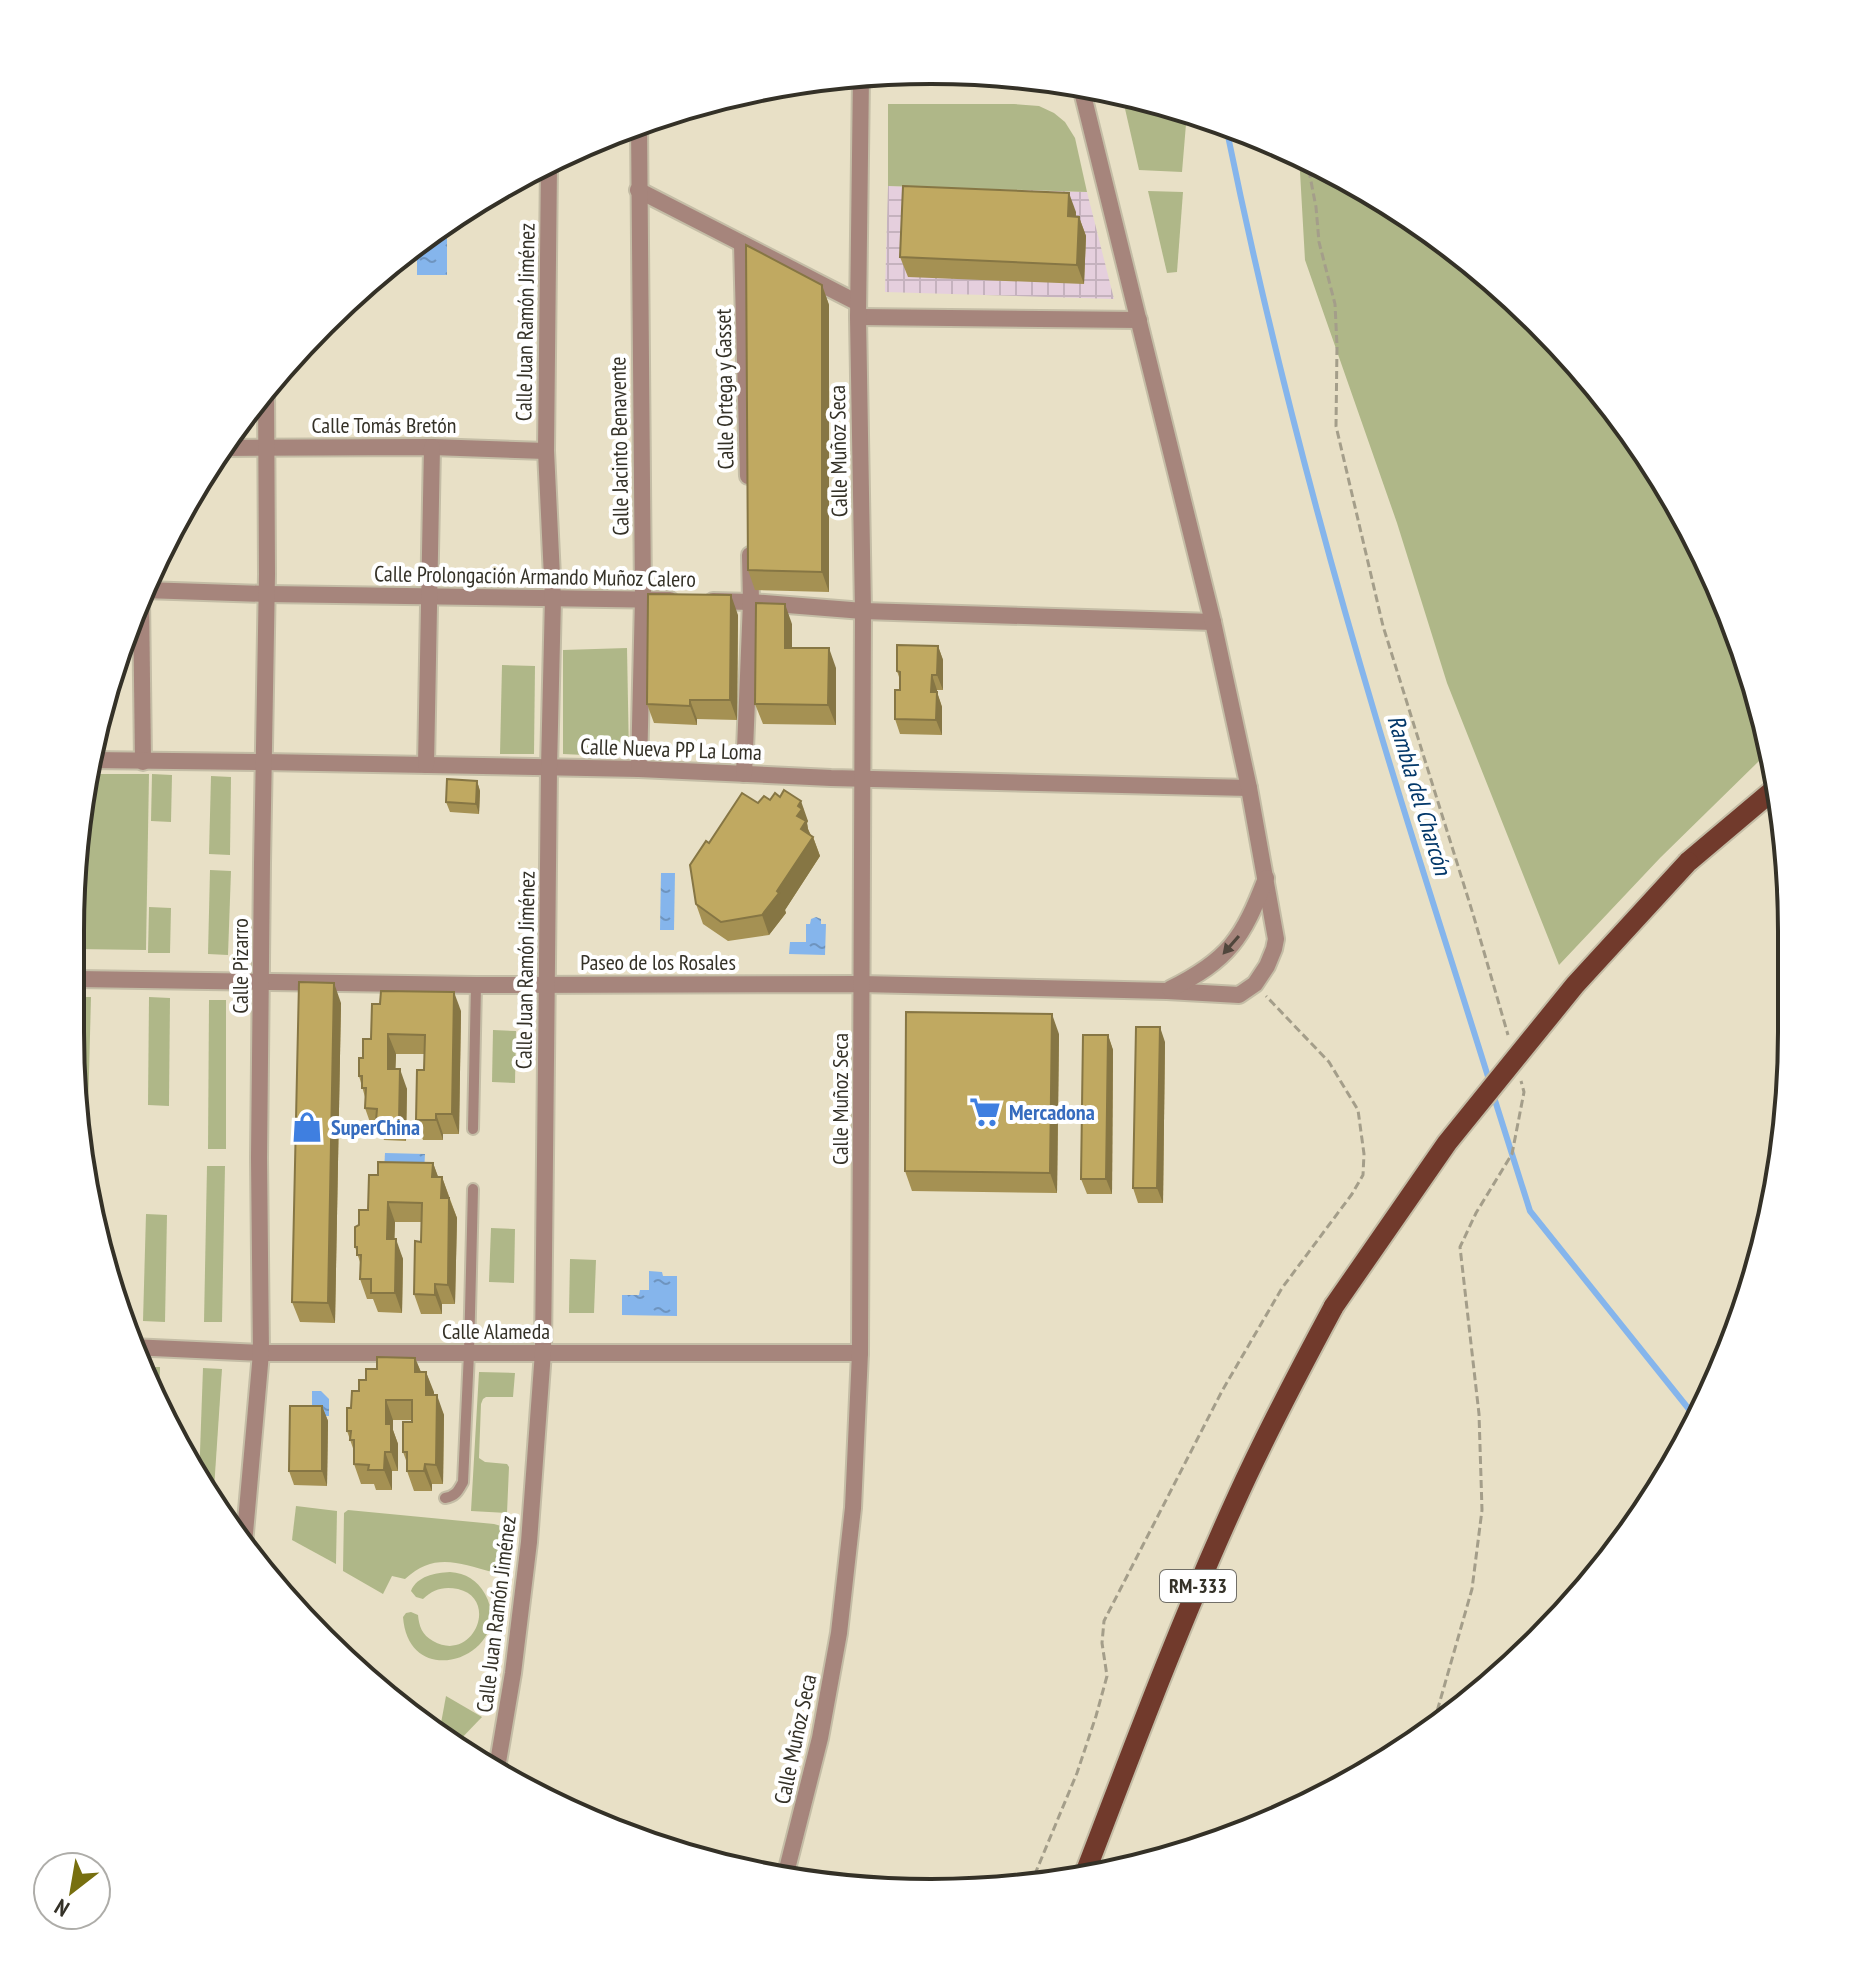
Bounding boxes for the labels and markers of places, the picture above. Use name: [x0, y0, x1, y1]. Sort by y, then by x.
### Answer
supermarket icon: Mercadona: [968, 1095, 1002, 1129]
place label: Mercadona: [1009, 1098, 1095, 1126]
shop icon: SuperChina: [290, 1110, 324, 1144]
place label: SuperChina: [331, 1113, 420, 1141]

